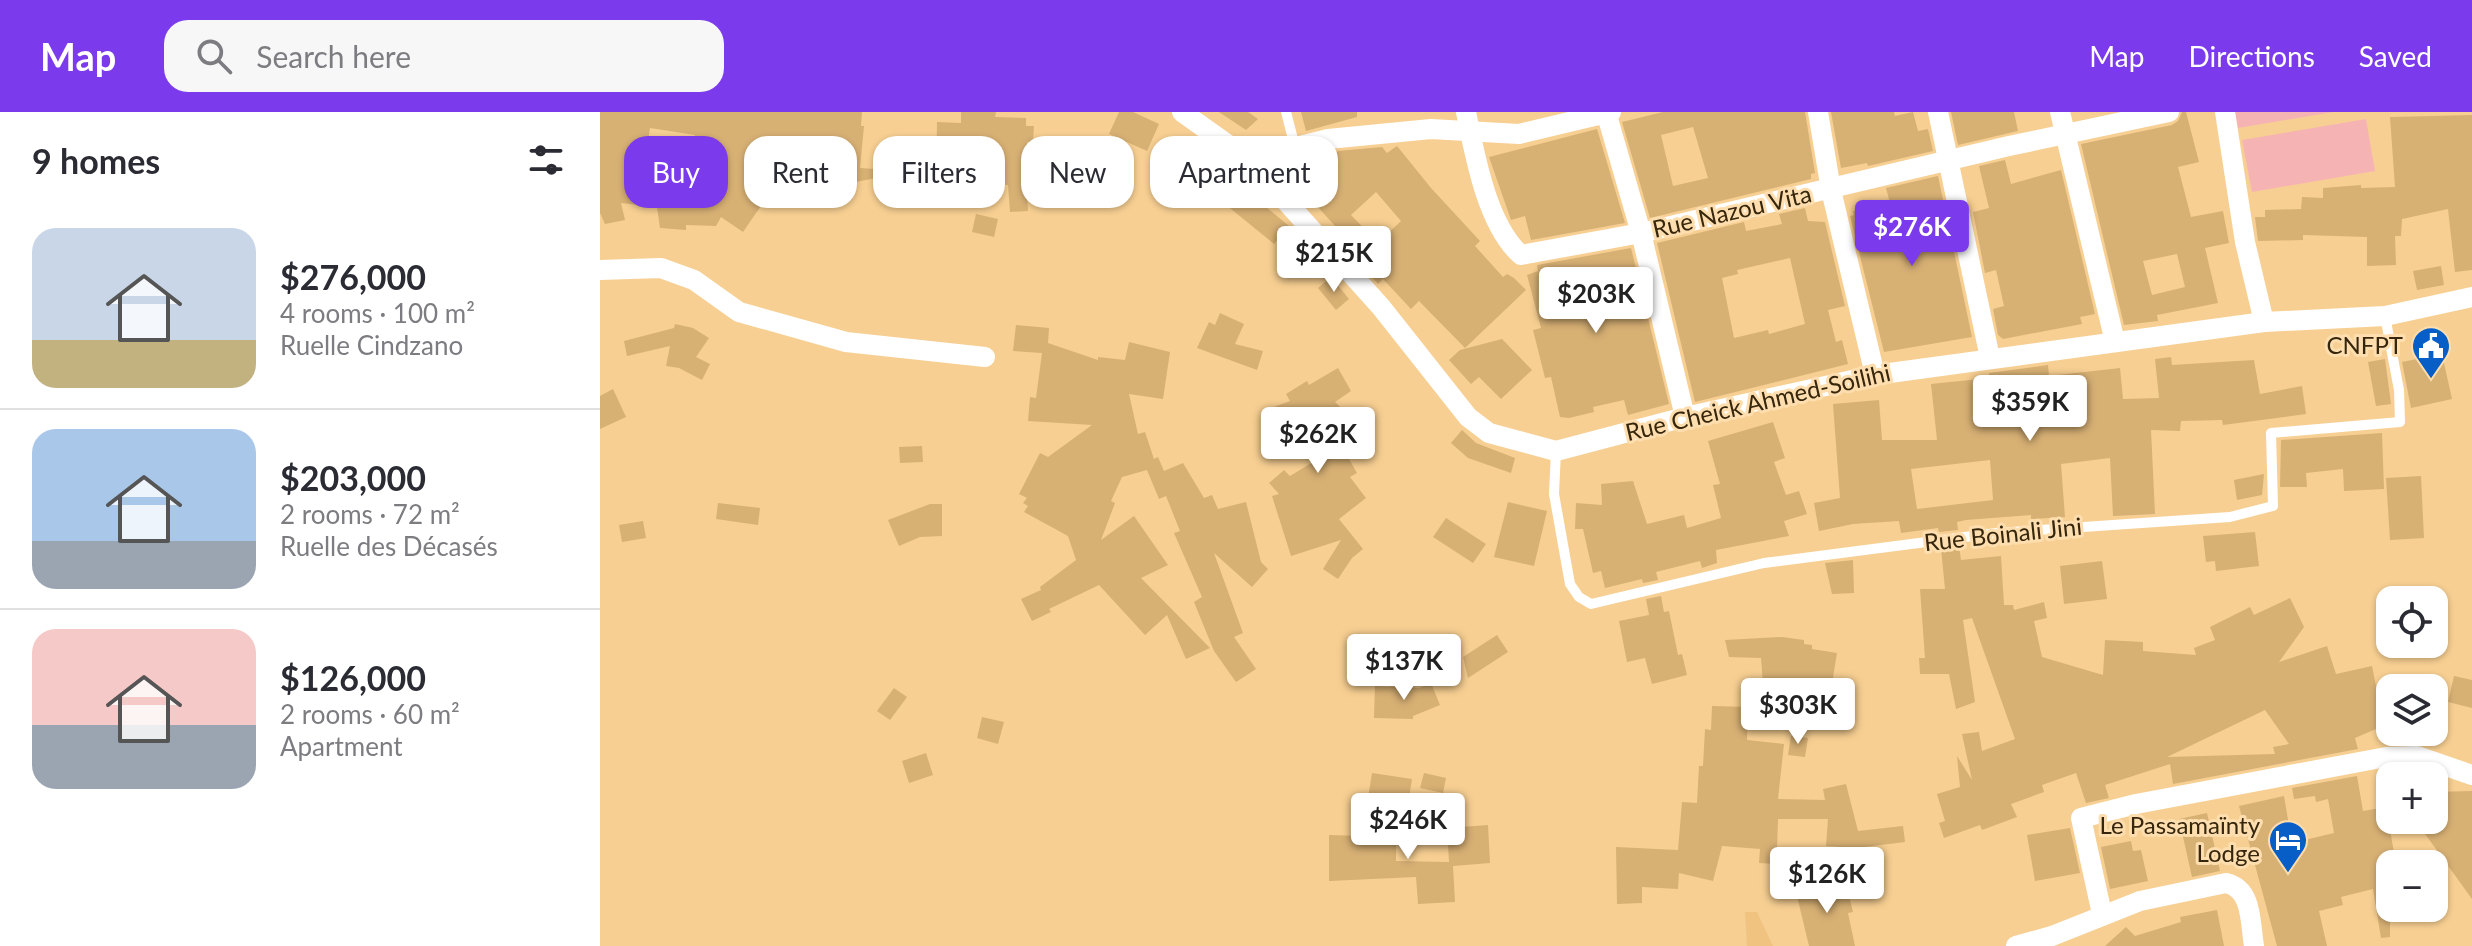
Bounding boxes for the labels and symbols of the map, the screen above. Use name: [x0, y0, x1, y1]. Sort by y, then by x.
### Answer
street label: Rue Nazou Vita: [1649, 178, 1814, 243]
pin: $276K: [1856, 200, 1968, 268]
pin: $215K: [1278, 226, 1390, 294]
pin: $203K: [1540, 267, 1652, 335]
public building icon: CNFPT: [2410, 325, 2452, 380]
place label: CNFPT: [2326, 330, 2403, 359]
street label: Rue Cheick Ahmed-Soilihi: [1622, 357, 1893, 446]
pin: $359K: [1974, 375, 2086, 443]
pin: $262K: [1262, 407, 1374, 475]
street label: Rue Boinali Jini: [1923, 511, 2083, 556]
pin: $137K: [1348, 634, 1460, 702]
pin: $303K: [1742, 678, 1854, 746]
pin: $246K: [1352, 793, 1464, 861]
place label: Le Passamaïnty Lodge: [2099, 810, 2261, 867]
hotel icon: Le Passamaïnty Lodge: [2267, 819, 2309, 874]
pin: $126K: [1771, 847, 1883, 915]

